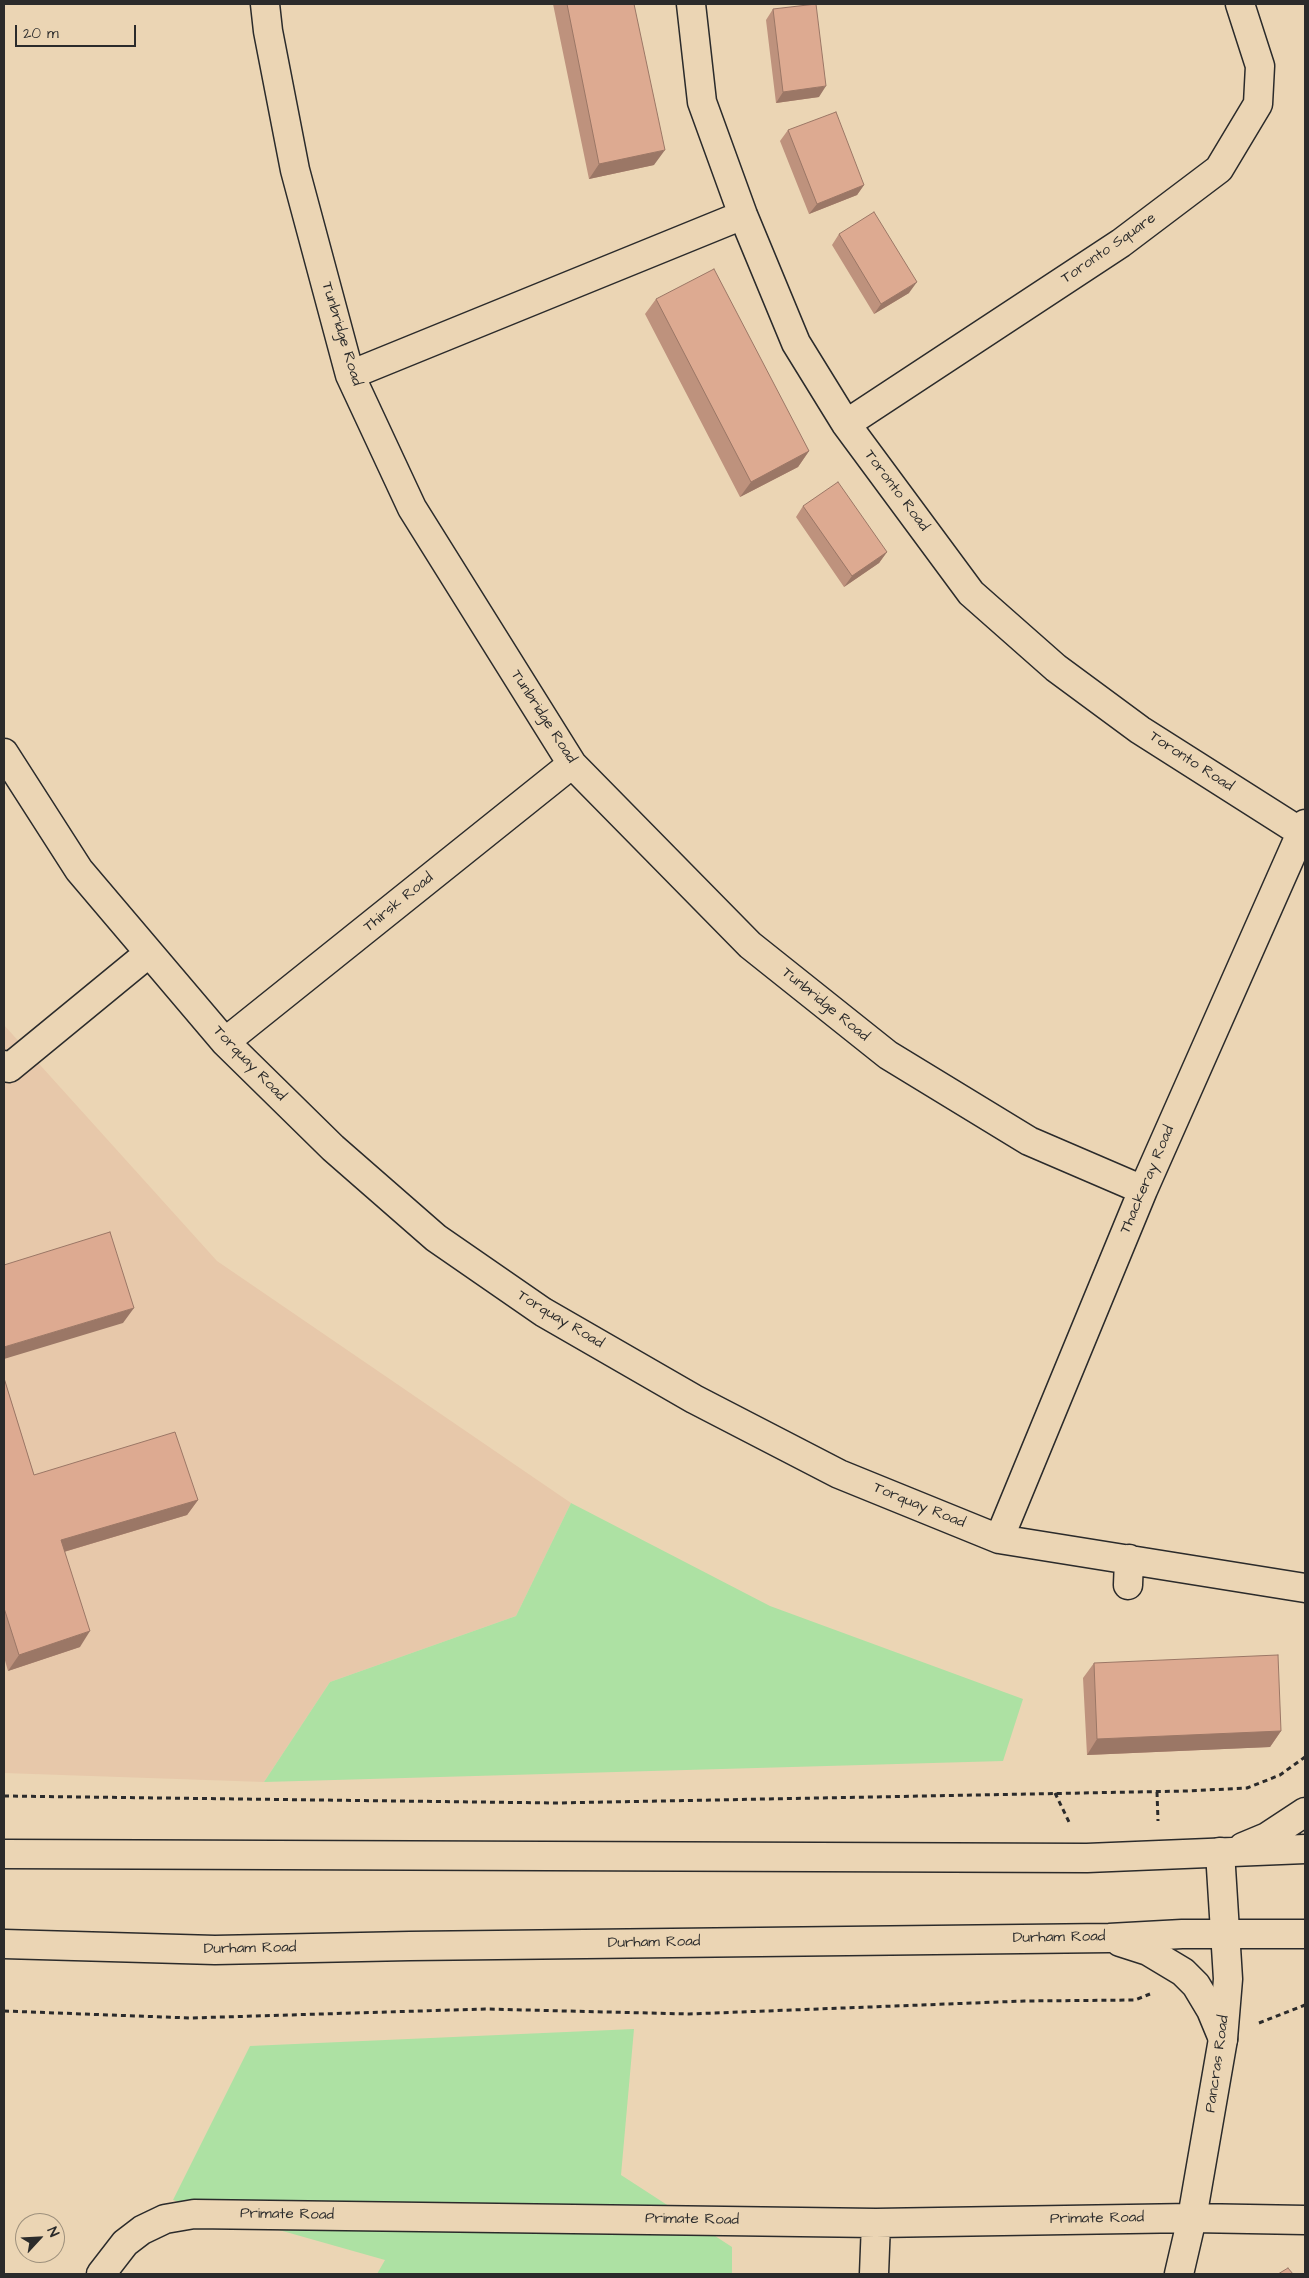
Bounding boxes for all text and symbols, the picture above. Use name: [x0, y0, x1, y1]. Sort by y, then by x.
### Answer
scale bar: [18, 15, 139, 47]
text: 20 m: [23, 23, 59, 44]
street label: Toronto Square: [1058, 210, 1160, 288]
street label: Tunbridge Road: [317, 280, 365, 388]
street label: Toronto Road: [860, 447, 932, 535]
street label: Tunbridge Road: [506, 667, 580, 767]
street label: Toronto Road: [1145, 728, 1237, 796]
street label: Thirsk Road: [360, 869, 438, 937]
street label: Tunbridge Road: [778, 964, 872, 1046]
street label: Torquay Road: [209, 1023, 289, 1105]
street label: Thackeray Road: [1117, 1123, 1179, 1237]
street label: Torquay Road: [513, 1287, 607, 1353]
street label: Torquay Road: [870, 1479, 968, 1533]
street label: Durham Road: [1012, 1928, 1106, 1948]
street label: Durham Road: [607, 1933, 701, 1953]
street label: Durham Road: [203, 1939, 297, 1959]
street label: Pancras Road: [1202, 2014, 1234, 2114]
street label: Primate Road: [240, 2205, 334, 2225]
street label: Primate Road: [1050, 2209, 1144, 2229]
street label: Primate Road: [645, 2210, 739, 2230]
north arrow: [15, 2213, 65, 2263]
text: N: [42, 2224, 64, 2240]

